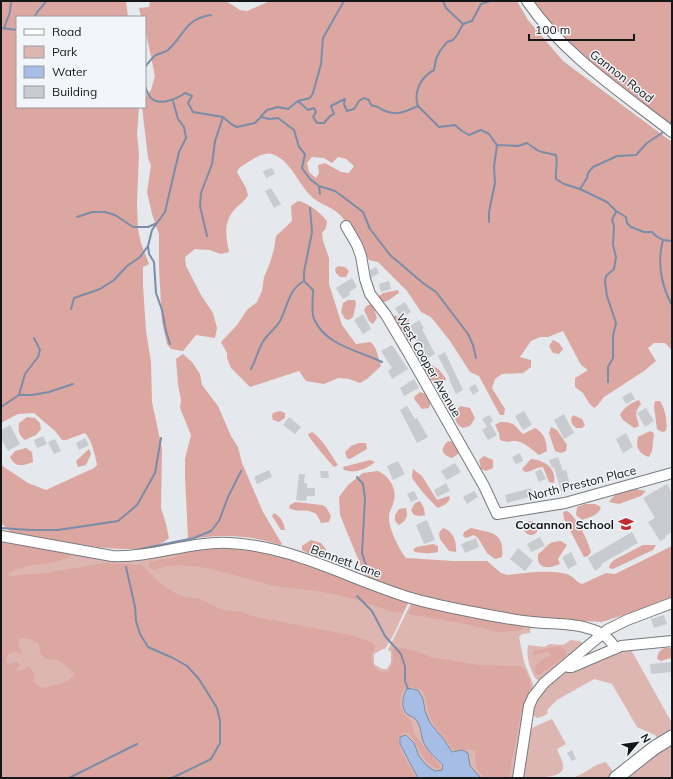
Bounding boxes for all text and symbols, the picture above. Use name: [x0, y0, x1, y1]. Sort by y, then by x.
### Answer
legend: [16, 16, 146, 108]
scale bar: [529, 16, 634, 42]
text: 100 m: [535, 22, 570, 37]
text: Road: [52, 24, 81, 39]
text: Park: [52, 44, 78, 59]
street label: Gannon Road: [587, 47, 657, 105]
text: Water: [52, 64, 88, 79]
text: Building: [52, 84, 97, 99]
street label: West Cooper Avenue: [393, 311, 465, 419]
street label: North Preston Place: [527, 462, 637, 504]
school or university icon: Cocannon School: [617, 515, 635, 533]
place label: Cocannon School: [515, 517, 614, 532]
street label: Bennett Lane: [309, 541, 383, 581]
north arrow: [617, 723, 657, 763]
text: N: [638, 731, 654, 745]

